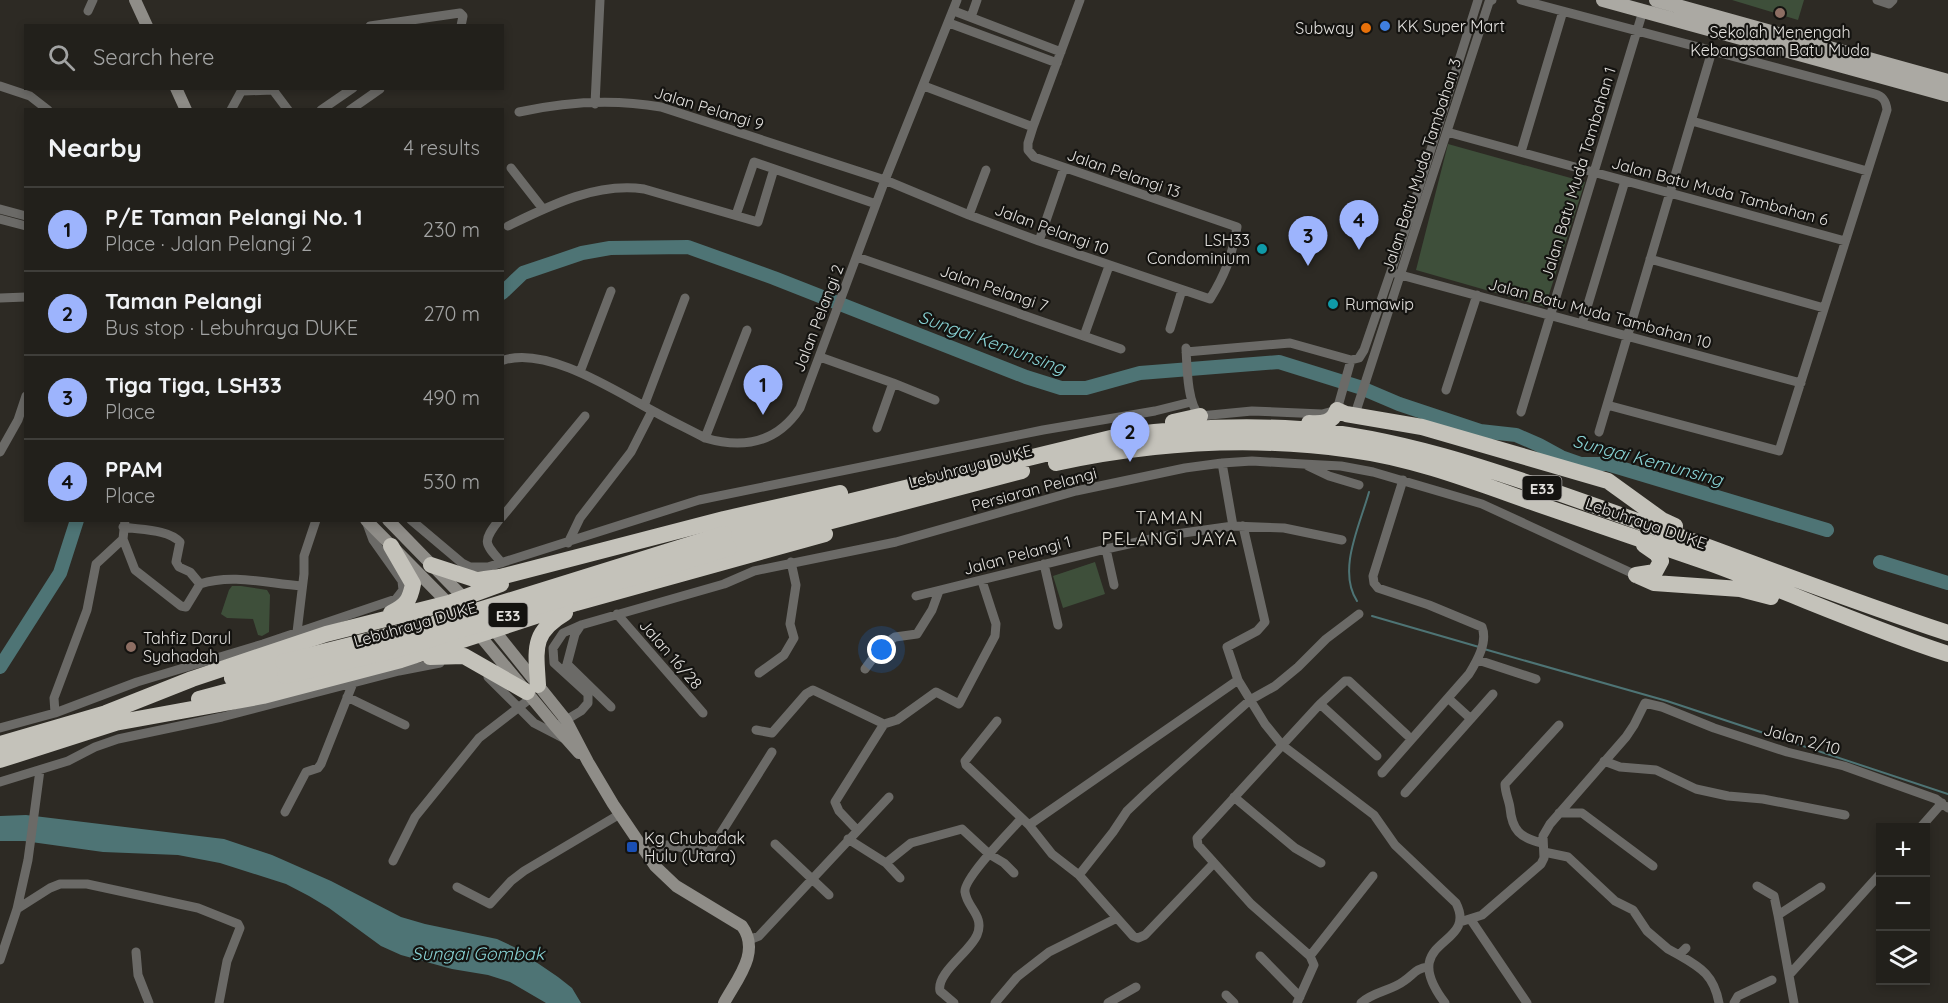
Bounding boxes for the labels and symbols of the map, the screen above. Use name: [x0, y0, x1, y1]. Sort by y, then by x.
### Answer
marker: Sekolah Menengah Kebangsaan Batu Muda: [1773, 6, 1787, 20]
place label: KK Super Mart: [1397, 16, 1505, 36]
place label: Subway: [1295, 18, 1354, 38]
marker: KK Super Mart: [1378, 19, 1392, 33]
marker: Subway: [1359, 21, 1373, 35]
place label: Sekolah Menengah Kebangsaan Batu Muda: [1690, 22, 1870, 60]
street label: Jalan Batu Muda Tambahan 3: [1377, 56, 1465, 274]
street label: Jalan Batu Muda Tambahan 1: [1536, 64, 1620, 282]
street label: Jalan Pelangi 9: [652, 82, 766, 134]
street label: Jalan Pelangi 13: [1065, 144, 1183, 202]
street label: Jalan Batu Muda Tambahan 6: [1609, 152, 1831, 230]
street label: Jalan Pelangi 10: [992, 199, 1112, 259]
pin: 4: [1340, 200, 1378, 250]
pin: 3: [1288, 216, 1328, 266]
place label: LSH33 Condominium: [1147, 230, 1250, 268]
marker: LSH33 Condominium: [1255, 242, 1269, 256]
street label: Jalan Pelangi 7: [937, 260, 1051, 316]
street label: Jalan Pelangi 2: [788, 261, 848, 375]
street label: Jalan Batu Muda Tambahan 10: [1486, 274, 1714, 352]
place label: Rumawip: [1345, 294, 1414, 314]
marker: Rumawip: [1326, 297, 1340, 311]
water label: Sungai Kemunsing: [915, 305, 1070, 380]
pin: 1: [744, 366, 783, 415]
pin: 2: [1110, 412, 1150, 462]
water label: Sungai Kemunsing: [1570, 429, 1727, 492]
street label: Lebuhraya DUKE: [906, 440, 1034, 492]
street label: Persiaran Pelangi: [969, 463, 1099, 515]
road number: E33: [1522, 476, 1562, 500]
street label: Lebuhraya DUKE: [1583, 493, 1709, 553]
district label: TAMAN PELANGI JAYA: [1101, 506, 1239, 550]
street label: Jalan Pelangi 1: [961, 531, 1073, 579]
street label: Lebuhraya DUKE: [351, 597, 479, 651]
road number: E33: [488, 603, 528, 627]
street label: Jalan 16/28: [635, 615, 707, 693]
place label: Tahfiz Darul Syahadah: [143, 628, 231, 666]
your location: [867, 635, 896, 664]
marker: Tahfiz Darul Syahadah: [124, 640, 138, 654]
street label: Jalan 2/10: [1761, 719, 1843, 759]
place label: Kg Chubadak Hulu (Utara): [644, 828, 745, 866]
marker: Kg Chubadak Hulu (Utara): [625, 840, 639, 854]
water label: Sungai Gombak: [412, 942, 546, 965]

